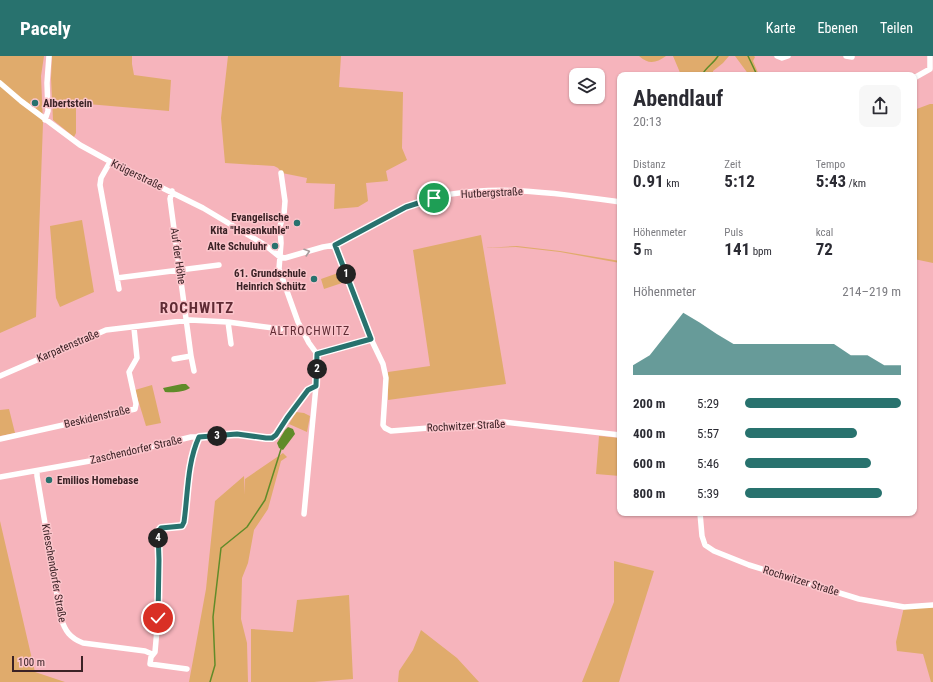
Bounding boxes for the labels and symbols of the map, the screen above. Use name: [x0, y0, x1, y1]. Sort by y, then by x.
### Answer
place label: Albertstein: [43, 97, 92, 110]
marker: Albertstein: [30, 98, 40, 108]
street label: Krügerstraße: [109, 157, 165, 193]
pin: [417, 181, 451, 215]
street label: Hutbergstraße: [461, 185, 523, 201]
place label: Evangelische Kita "Hasenkuhle": [210, 211, 289, 237]
marker: Evangelische Kita "Hasenkuhle": [292, 218, 302, 228]
street label: Auf der Höhe: [168, 227, 188, 285]
place label: Alte Schuluhr: [207, 240, 267, 253]
marker: Alte Schuluhr: [270, 241, 280, 251]
one-way arrow: [304, 248, 311, 257]
pin: 1: [336, 264, 356, 284]
place label: 61. Grundschule Heinrich Schütz: [234, 267, 306, 293]
marker: 61. Grundschule Heinrich Schütz: [309, 274, 319, 284]
district label: ROCHWITZ: [160, 299, 234, 317]
district label: ALTROCHWITZ: [270, 324, 350, 338]
street label: Karpatenstraße: [35, 327, 101, 365]
pin: 2: [307, 359, 327, 379]
street label: Beskidenstraße: [63, 403, 131, 431]
street label: Rochwitzer Straße: [426, 417, 506, 435]
pin: 3: [207, 426, 227, 446]
street label: Zaschendorfer Straße: [89, 433, 183, 467]
place label: Emilios Homebase: [57, 474, 138, 487]
marker: Emilios Homebase: [44, 475, 54, 485]
street label: Krieschendorfer Straße: [39, 523, 69, 623]
pin: 4: [148, 528, 168, 548]
street label: Rochwitzer Straße: [761, 563, 841, 599]
pin: [141, 601, 175, 635]
scale bar: [12, 654, 83, 673]

